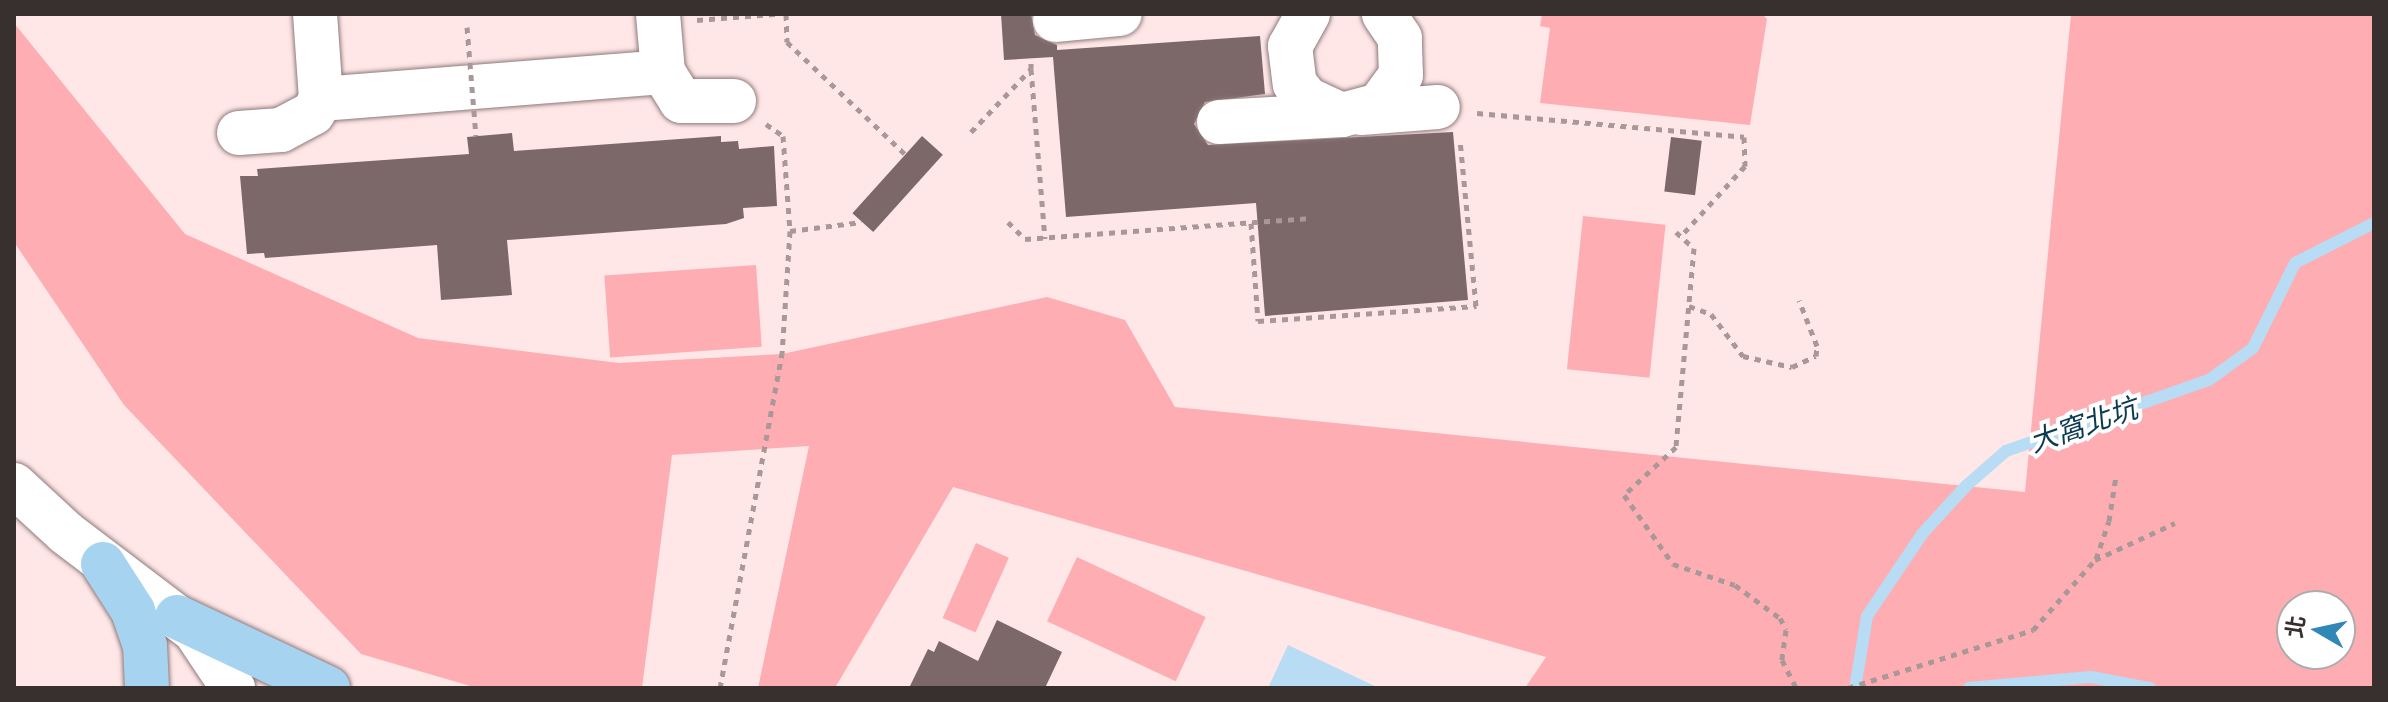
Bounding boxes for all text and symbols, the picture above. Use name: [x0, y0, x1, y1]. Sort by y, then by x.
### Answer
water label: 大窩北坑: [2025, 390, 2141, 458]
north arrow: [2276, 590, 2356, 670]
text: 北: [2278, 613, 2311, 640]

